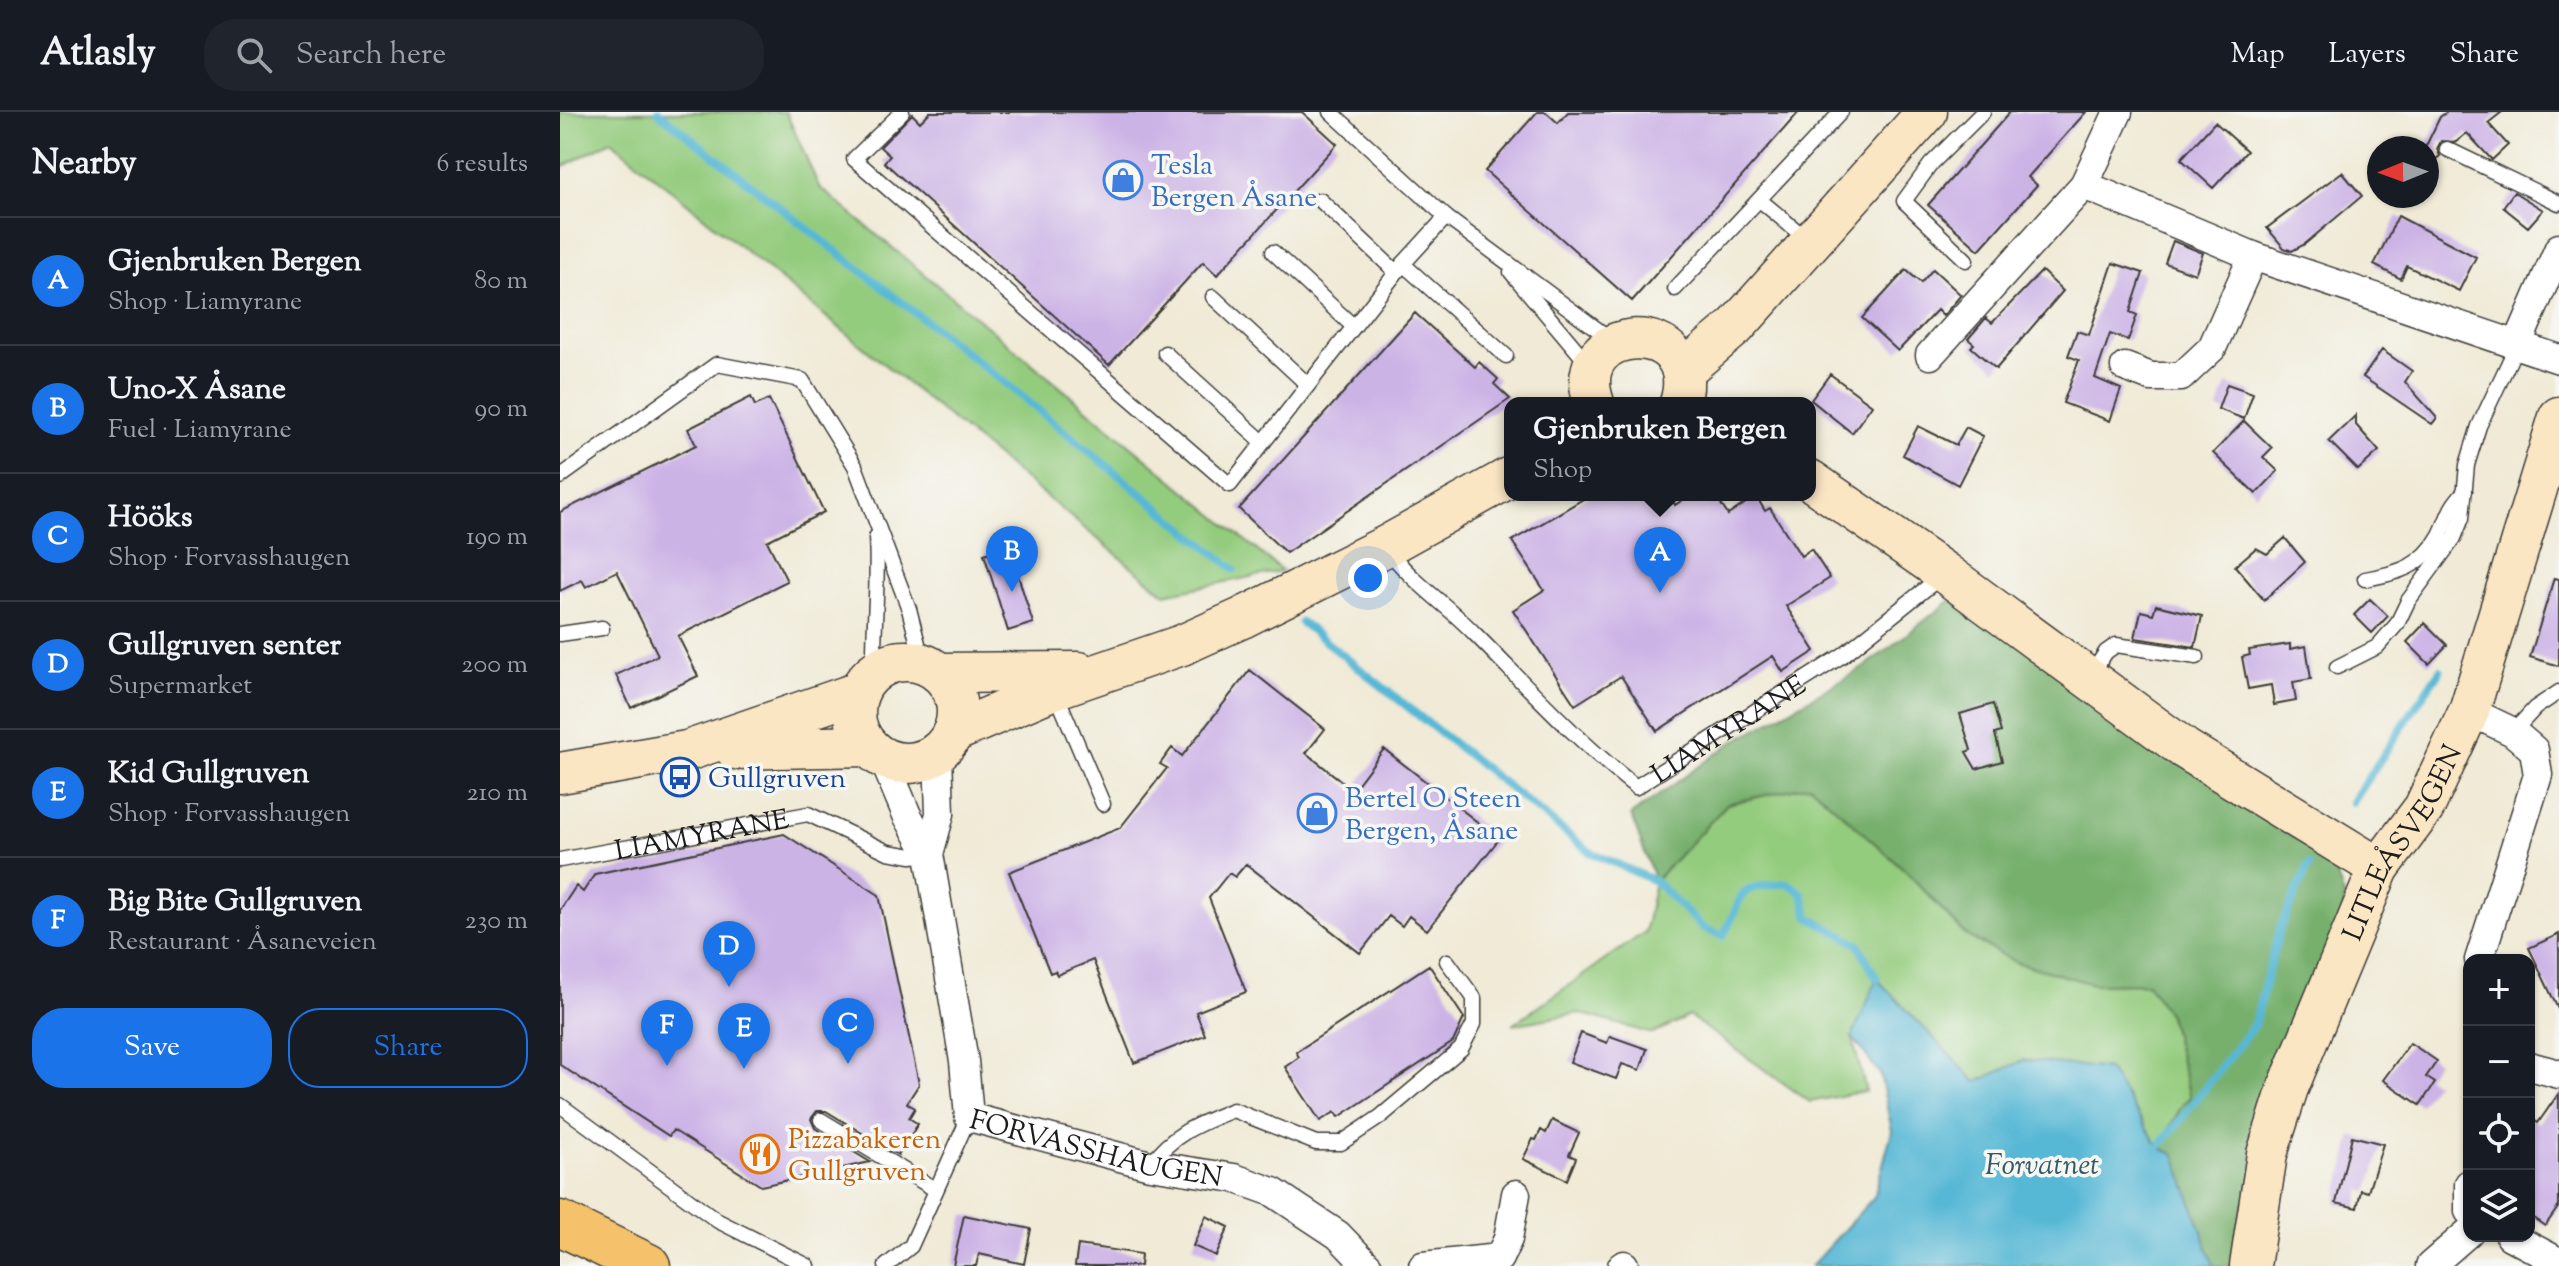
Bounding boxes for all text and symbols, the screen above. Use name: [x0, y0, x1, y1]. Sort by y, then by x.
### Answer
search box: [204, 19, 764, 91]
text: Atlasly: [40, 28, 156, 82]
icon: search: [232, 33, 276, 77]
text: Search here: [296, 34, 446, 77]
text: Map: [2231, 35, 2284, 75]
text: Layers: [2328, 35, 2406, 75]
text: Share: [2450, 35, 2519, 75]
north arrow: [2367, 136, 2439, 208]
text: Nearby: [32, 140, 137, 189]
text: 6 results: [436, 146, 528, 183]
place label: Tesla Bergen Åsane: [1151, 147, 1317, 219]
shop icon: Tesla Bergen Åsane: [1102, 159, 1144, 201]
text: Gjenbruken Bergen: [108, 241, 362, 284]
text: A: [47, 263, 69, 300]
text: 80 m: [474, 263, 528, 300]
text: Shop · Liamyrane: [108, 284, 302, 321]
text: Uno-X Åsane: [108, 369, 286, 412]
text: B: [50, 391, 66, 428]
text: 90 m: [475, 391, 528, 428]
popup: [1504, 397, 1816, 501]
text: Gjenbruken Bergen: [1533, 409, 1787, 452]
text: Fuel · Liamyrane: [108, 412, 292, 449]
text: Shop: [1533, 452, 1592, 489]
text: Hööks: [108, 497, 193, 540]
text: C: [48, 519, 68, 556]
text: 190 m: [466, 519, 528, 556]
pin: B: [986, 526, 1038, 592]
pin: A: [1634, 527, 1686, 593]
text: Shop · Forvasshaugen: [108, 540, 350, 577]
your location: [1348, 558, 1388, 598]
text: Gullgruven senter: [108, 625, 341, 668]
text: D: [48, 647, 68, 684]
text: 200 m: [461, 647, 528, 684]
street label: LIAMYRANE: [1644, 667, 1815, 795]
text: Supermarket: [108, 668, 252, 705]
street label: LITLEÅSVEGEN: [2334, 739, 2474, 948]
text: Kid Gullgruven: [108, 753, 309, 796]
bus stop icon: Gullgruven: [659, 756, 701, 798]
place label: Gullgruven: [708, 760, 846, 800]
text: E: [50, 775, 66, 812]
text: 210 m: [466, 775, 528, 812]
place label: Bertel O Steen Bergen, Åsane: [1345, 780, 1521, 852]
shop icon: Bertel O Steen Bergen, Åsane: [1296, 792, 1338, 834]
text: Shop · Forvasshaugen: [108, 796, 350, 833]
street label: LIAMYRANE: [612, 801, 793, 872]
text: Big Bite Gullgruven: [108, 881, 362, 924]
text: F: [51, 903, 65, 940]
text: 230 m: [465, 903, 528, 940]
pin: D: [703, 921, 755, 987]
text: Restaurant · Åsaneveien: [108, 924, 377, 961]
map controls: [2463, 954, 2535, 1242]
button: +: [2463, 954, 2535, 1026]
pin: C: [822, 998, 874, 1064]
pin: F: [641, 1000, 693, 1066]
pin: E: [718, 1003, 770, 1069]
button: Save: [32, 1008, 272, 1088]
button: Share: [288, 1008, 528, 1088]
button: −: [2463, 1026, 2535, 1098]
button: locate: [2463, 1098, 2535, 1170]
street label: FORVASSHAUGEN: [965, 1101, 1225, 1199]
place label: Pizzabakeren Gullgruven: [788, 1121, 941, 1193]
restaurant icon: Pizzabakeren Gullgruven: [739, 1133, 781, 1175]
water label: Forvatnet: [1985, 1145, 2099, 1188]
button: layers: [2463, 1170, 2535, 1242]

